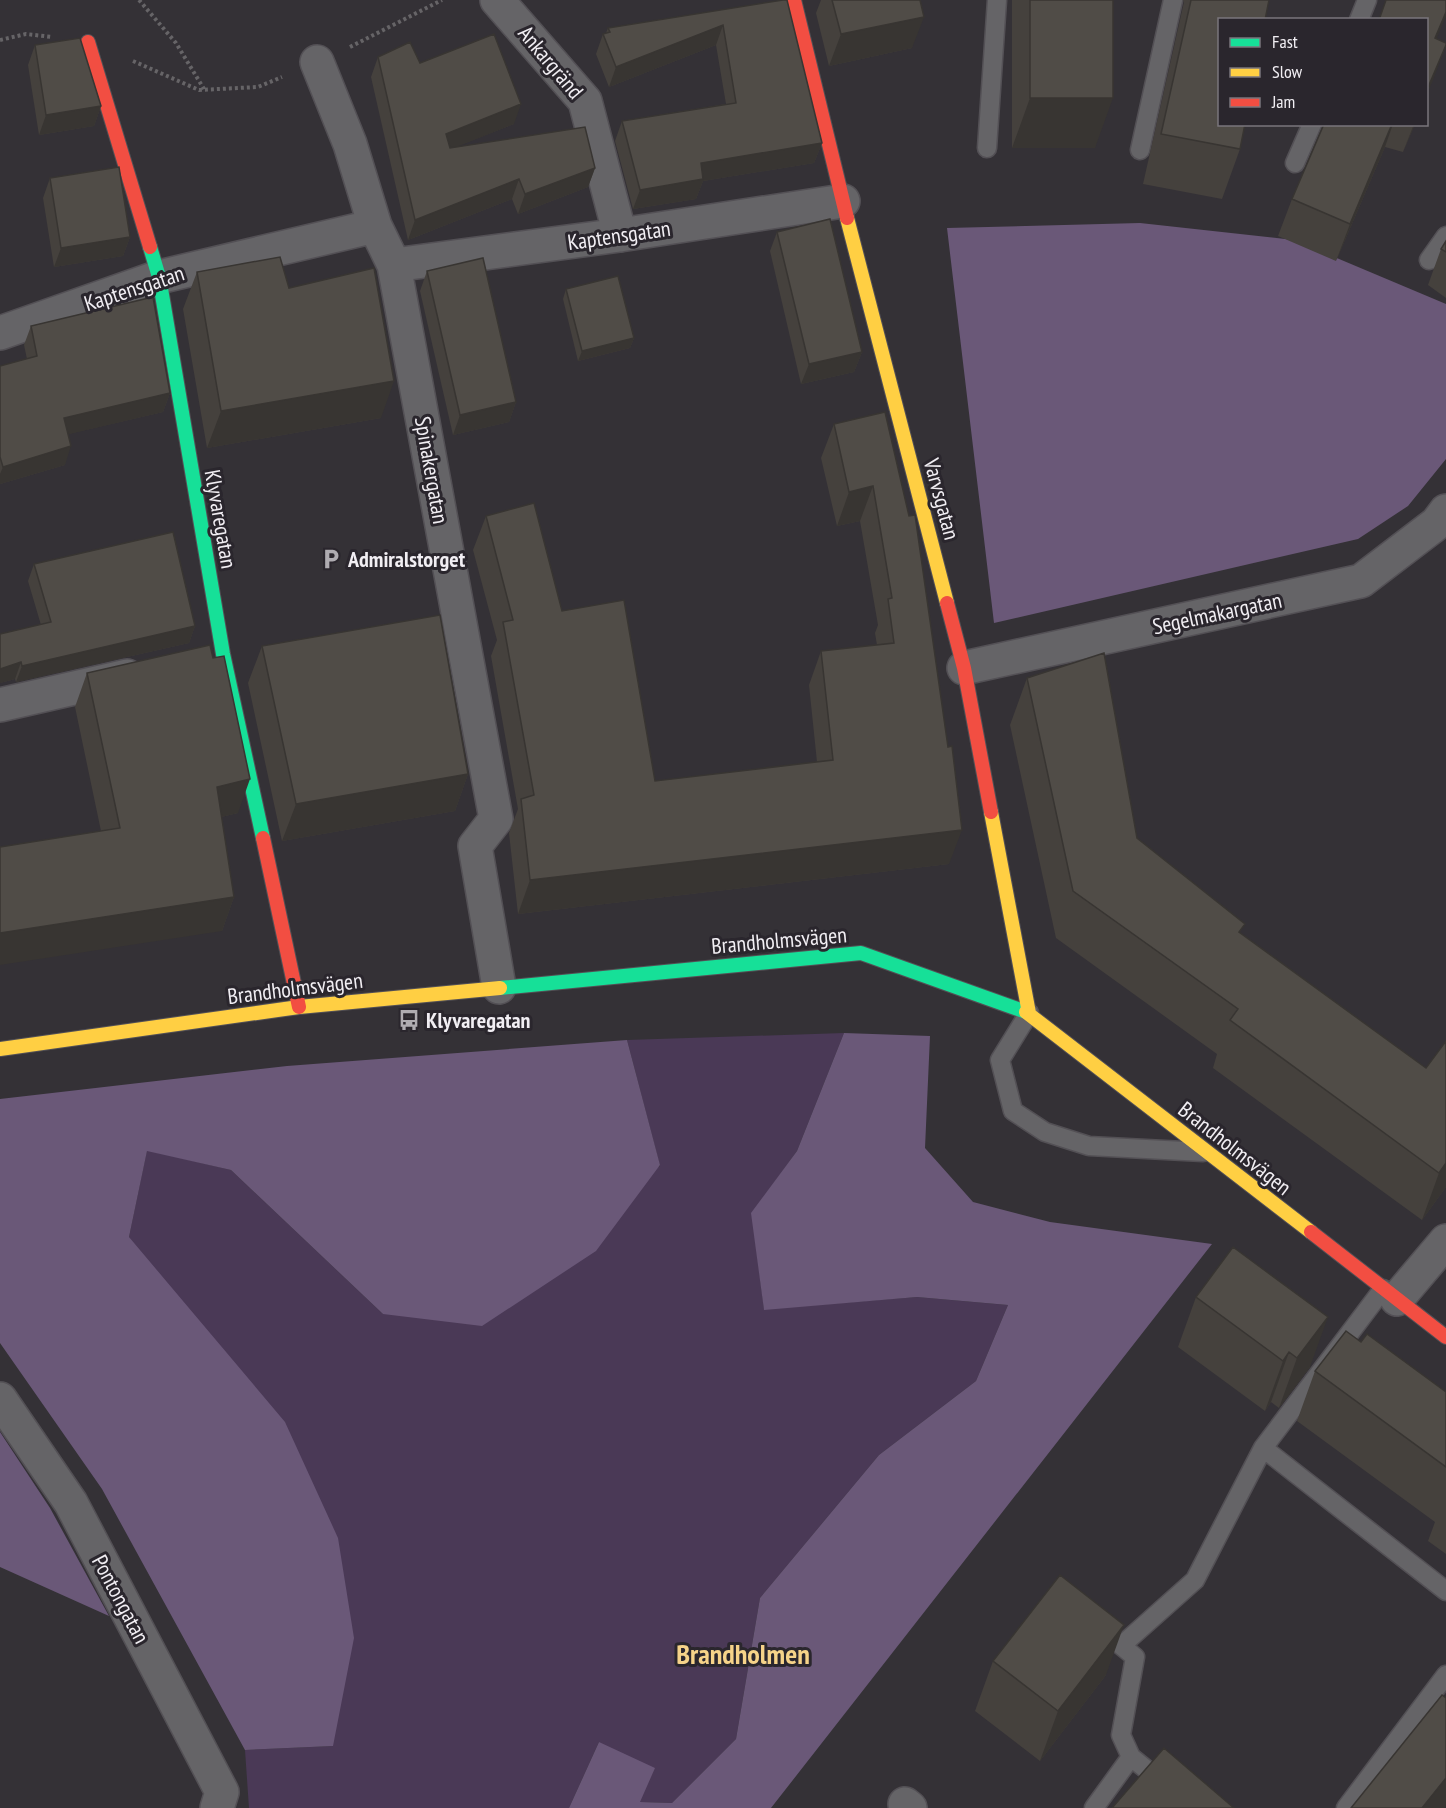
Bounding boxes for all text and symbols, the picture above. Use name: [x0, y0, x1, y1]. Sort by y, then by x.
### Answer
legend: [1218, 18, 1428, 126]
street label: Ankargränd: [512, 20, 590, 104]
text: Fast: [1272, 30, 1298, 53]
text: Slow: [1272, 60, 1303, 83]
text: Jam: [1271, 90, 1295, 113]
street label: Kaptensgatan: [566, 214, 672, 256]
street label: Kaptensgatan: [80, 259, 188, 317]
street label: Spinakergatan: [409, 414, 455, 526]
street label: Varvsgatan: [917, 454, 966, 543]
street label: Klyvaregatan: [199, 468, 243, 570]
place label: Admiralstorget: [347, 545, 466, 573]
parking icon: Admiralstorget: [319, 547, 343, 571]
street label: Segelmakargatan: [1150, 586, 1284, 640]
street label: Brandholmsvägen: [710, 920, 848, 960]
street label: Brandholmsvägen: [226, 966, 364, 1010]
place label: Klyvaregatan: [426, 1006, 531, 1034]
bus stop icon: Klyvaregatan: [397, 1008, 421, 1032]
street label: Brandholmsvägen: [1173, 1095, 1297, 1201]
street label: Pontongatan: [86, 1550, 156, 1648]
district label: Brandholmen: [676, 1635, 810, 1672]

